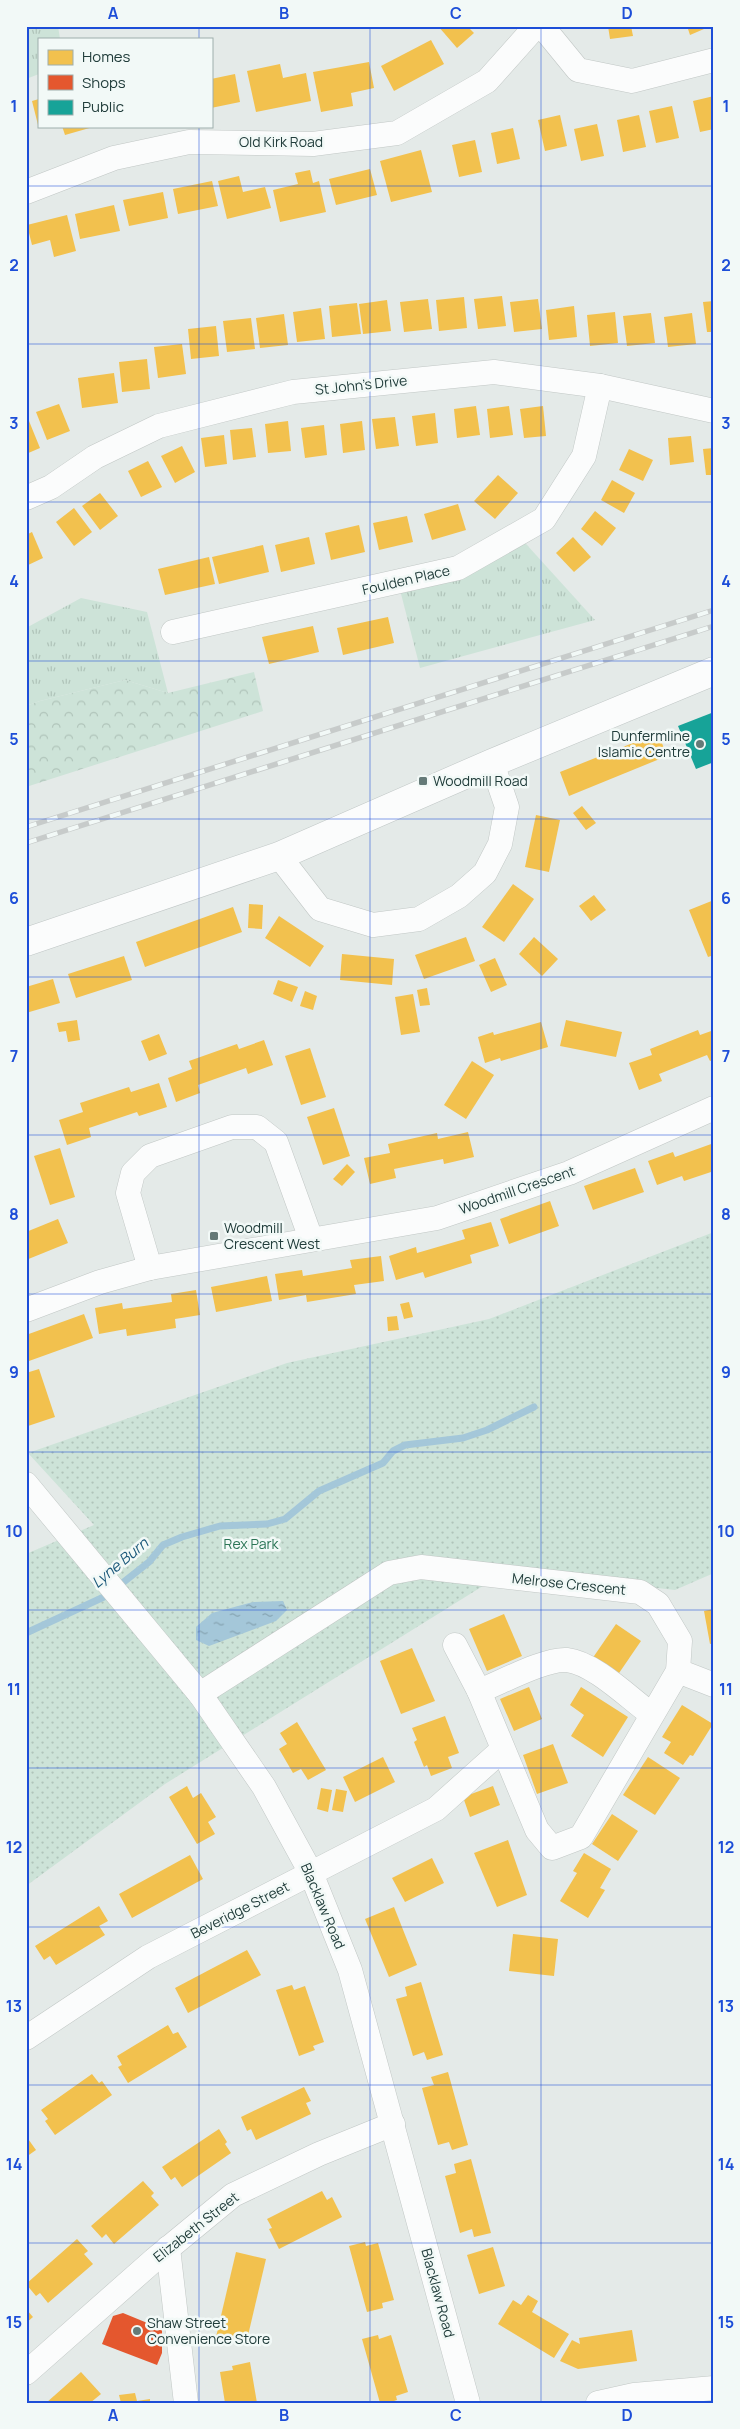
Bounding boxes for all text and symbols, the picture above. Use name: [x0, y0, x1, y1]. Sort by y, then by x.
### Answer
text: A: [108, 2, 119, 24]
text: B: [279, 2, 289, 24]
text: C: [450, 2, 462, 24]
text: D: [621, 2, 633, 24]
legend: [38, 38, 212, 128]
text: Homes: [82, 46, 131, 67]
text: Shops: [82, 72, 126, 93]
text: 1: [10, 95, 18, 117]
text: 1: [722, 95, 730, 117]
text: Public: [82, 96, 124, 117]
street label: Old Kirk Road: [239, 132, 323, 151]
text: 2: [9, 254, 19, 276]
text: 2: [721, 254, 731, 276]
street label: St John's Drive: [314, 370, 408, 399]
text: 3: [9, 412, 19, 434]
text: 3: [721, 412, 731, 434]
street label: Foulden Place: [360, 560, 452, 599]
text: 4: [9, 570, 19, 592]
text: 4: [721, 570, 731, 592]
place label: Dunfermline Islamic Centre: [598, 726, 690, 761]
text: 5: [9, 728, 19, 750]
text: 5: [721, 728, 731, 750]
marker: Dunfermline Islamic Centre: [694, 738, 706, 750]
place label: Woodmill Road: [433, 771, 528, 790]
marker: Woodmill Road: [417, 775, 429, 787]
text: 6: [9, 887, 19, 909]
text: 6: [721, 887, 731, 909]
text: 7: [10, 1045, 18, 1067]
text: 7: [722, 1045, 730, 1067]
street label: Woodmill Crescent: [456, 1161, 578, 1218]
text: 8: [9, 1203, 19, 1225]
text: 8: [721, 1203, 731, 1225]
place label: Woodmill Crescent West: [224, 1218, 320, 1253]
marker: Woodmill Crescent West: [208, 1230, 220, 1242]
text: 9: [9, 1361, 19, 1383]
text: 9: [721, 1361, 731, 1383]
text: 10: [5, 1520, 23, 1542]
text: 10: [717, 1520, 735, 1542]
water label: Lyne Burn: [87, 1532, 153, 1592]
park label: Rex Park: [224, 1534, 279, 1553]
street label: Melrose Crescent: [511, 1568, 627, 1599]
text: 11: [7, 1678, 21, 1700]
text: 11: [719, 1678, 733, 1700]
text: 12: [6, 1836, 22, 1858]
text: 12: [718, 1836, 734, 1858]
street label: Blacklaw Road: [297, 1860, 350, 1952]
street label: Beveridge Street: [187, 1876, 293, 1943]
text: 13: [6, 1995, 22, 2017]
text: 13: [718, 1995, 734, 2017]
text: 14: [6, 2153, 22, 2175]
text: 14: [718, 2153, 734, 2175]
street label: Elizabeth Street: [149, 2187, 243, 2266]
street label: Blacklaw Road: [417, 2246, 460, 2340]
text: 15: [6, 2311, 22, 2333]
text: 15: [718, 2311, 734, 2333]
place label: Shaw Street Convenience Store: [147, 2313, 270, 2348]
marker: Shaw Street Convenience Store: [131, 2325, 143, 2337]
text: A: [108, 2404, 119, 2426]
text: B: [279, 2404, 289, 2426]
text: C: [450, 2404, 462, 2426]
text: D: [621, 2404, 633, 2426]

